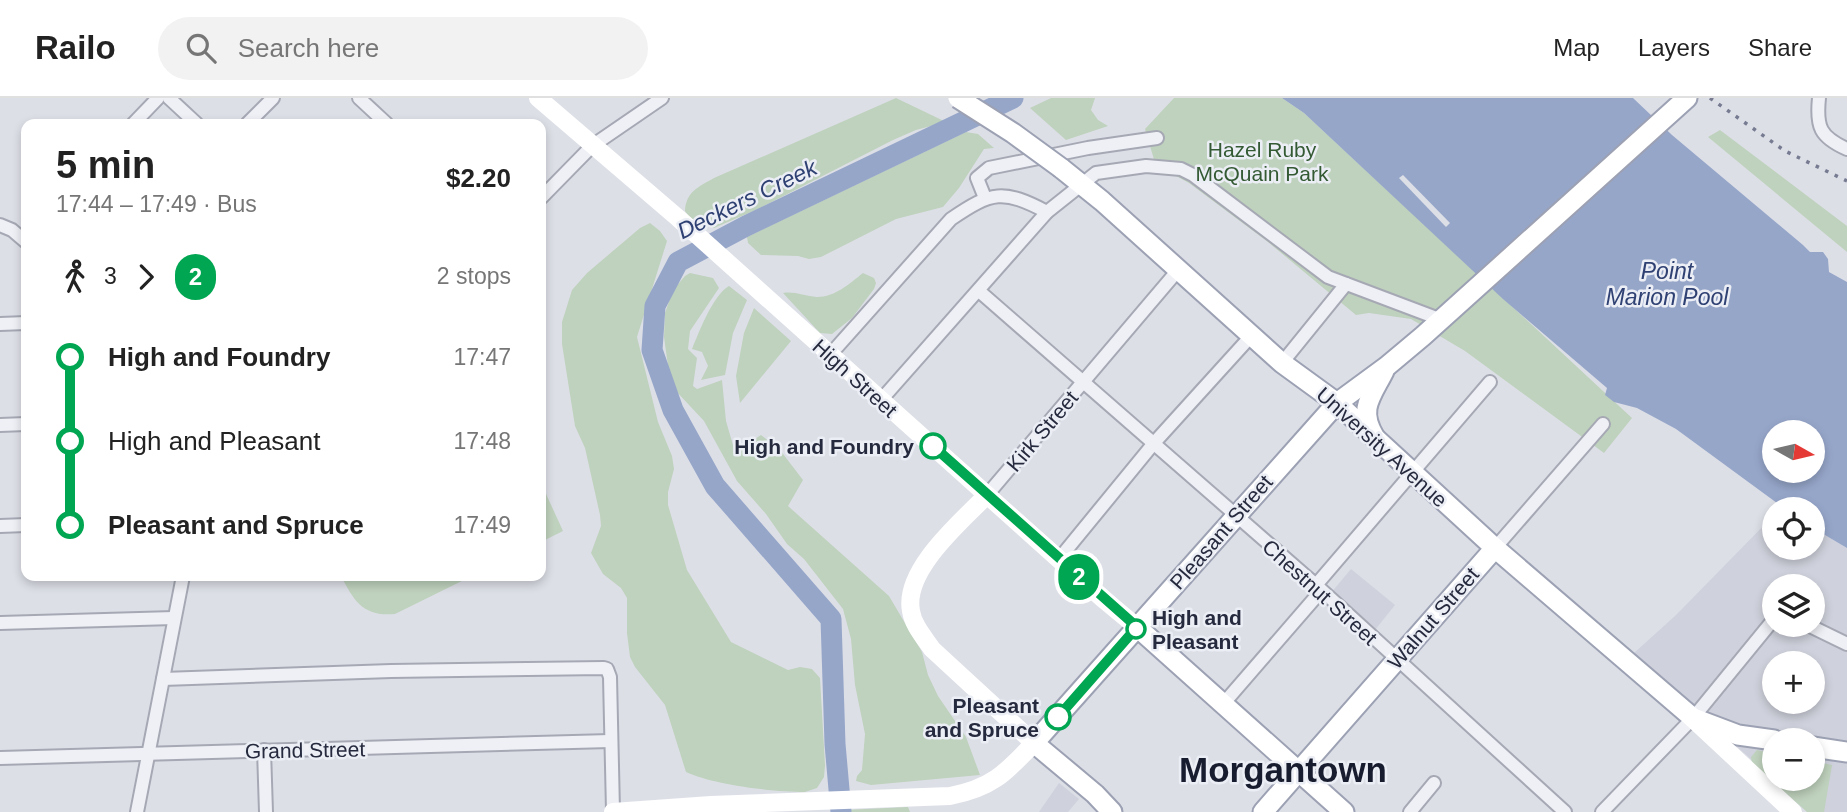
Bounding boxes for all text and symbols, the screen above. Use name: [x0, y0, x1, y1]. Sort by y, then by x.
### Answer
search box: [158, 17, 648, 80]
text: Railo: [35, 29, 116, 66]
icon: search: [182, 29, 220, 67]
text: Search here: [238, 33, 379, 63]
text: Map: [1553, 34, 1600, 61]
text: Layers: [1638, 34, 1710, 61]
text: Share: [1748, 34, 1812, 61]
park label: Hazel Ruby McQuain Park: [1195, 138, 1329, 185]
text: 5 min: [56, 144, 155, 186]
water label: Deckers Creek: [673, 153, 822, 244]
text: $2.20: [446, 163, 511, 193]
text: 17:44 – 17:49 · Bus: [56, 191, 257, 217]
icon: walk: [56, 258, 94, 296]
icon: forward: [127, 258, 165, 296]
water label: Point Marion Pool: [1606, 258, 1729, 310]
text: 3: [104, 263, 117, 289]
text: 2: [189, 263, 202, 290]
text: 2 stops: [437, 263, 511, 289]
street label: High Street: [808, 334, 902, 422]
text: High and Foundry: [108, 342, 330, 372]
text: 17:47: [453, 344, 511, 370]
street label: University Avenue: [1312, 382, 1452, 512]
street label: Kirk Street: [1002, 386, 1082, 476]
north arrow: [1762, 420, 1825, 483]
map controls: [1762, 420, 1825, 791]
text: High and Pleasant: [108, 426, 320, 456]
text: 17:48: [453, 428, 511, 454]
marker: High and Foundry: [920, 433, 946, 459]
place label: High and Foundry: [734, 435, 914, 458]
street label: Pleasant Street: [1165, 470, 1277, 594]
button: locate: [1762, 497, 1825, 560]
text: Pleasant and Spruce: [108, 510, 364, 540]
text: 17:49: [453, 512, 511, 538]
street label: Chestnut Street: [1258, 535, 1382, 649]
line badge: 2: [1056, 554, 1102, 600]
text: 2: [1072, 563, 1086, 590]
street label: Walnut Street: [1383, 563, 1483, 673]
button: layers: [1762, 574, 1825, 637]
place label: High and Pleasant: [1152, 606, 1242, 653]
marker: High and Pleasant: [1126, 619, 1146, 639]
button: +: [1762, 651, 1825, 714]
place label: Pleasant and Spruce: [925, 694, 1039, 741]
marker: Pleasant and Spruce: [1045, 704, 1071, 730]
button: −: [1762, 728, 1825, 791]
street label: Grand Street: [245, 737, 365, 763]
district label: Morgantown: [1179, 750, 1387, 789]

